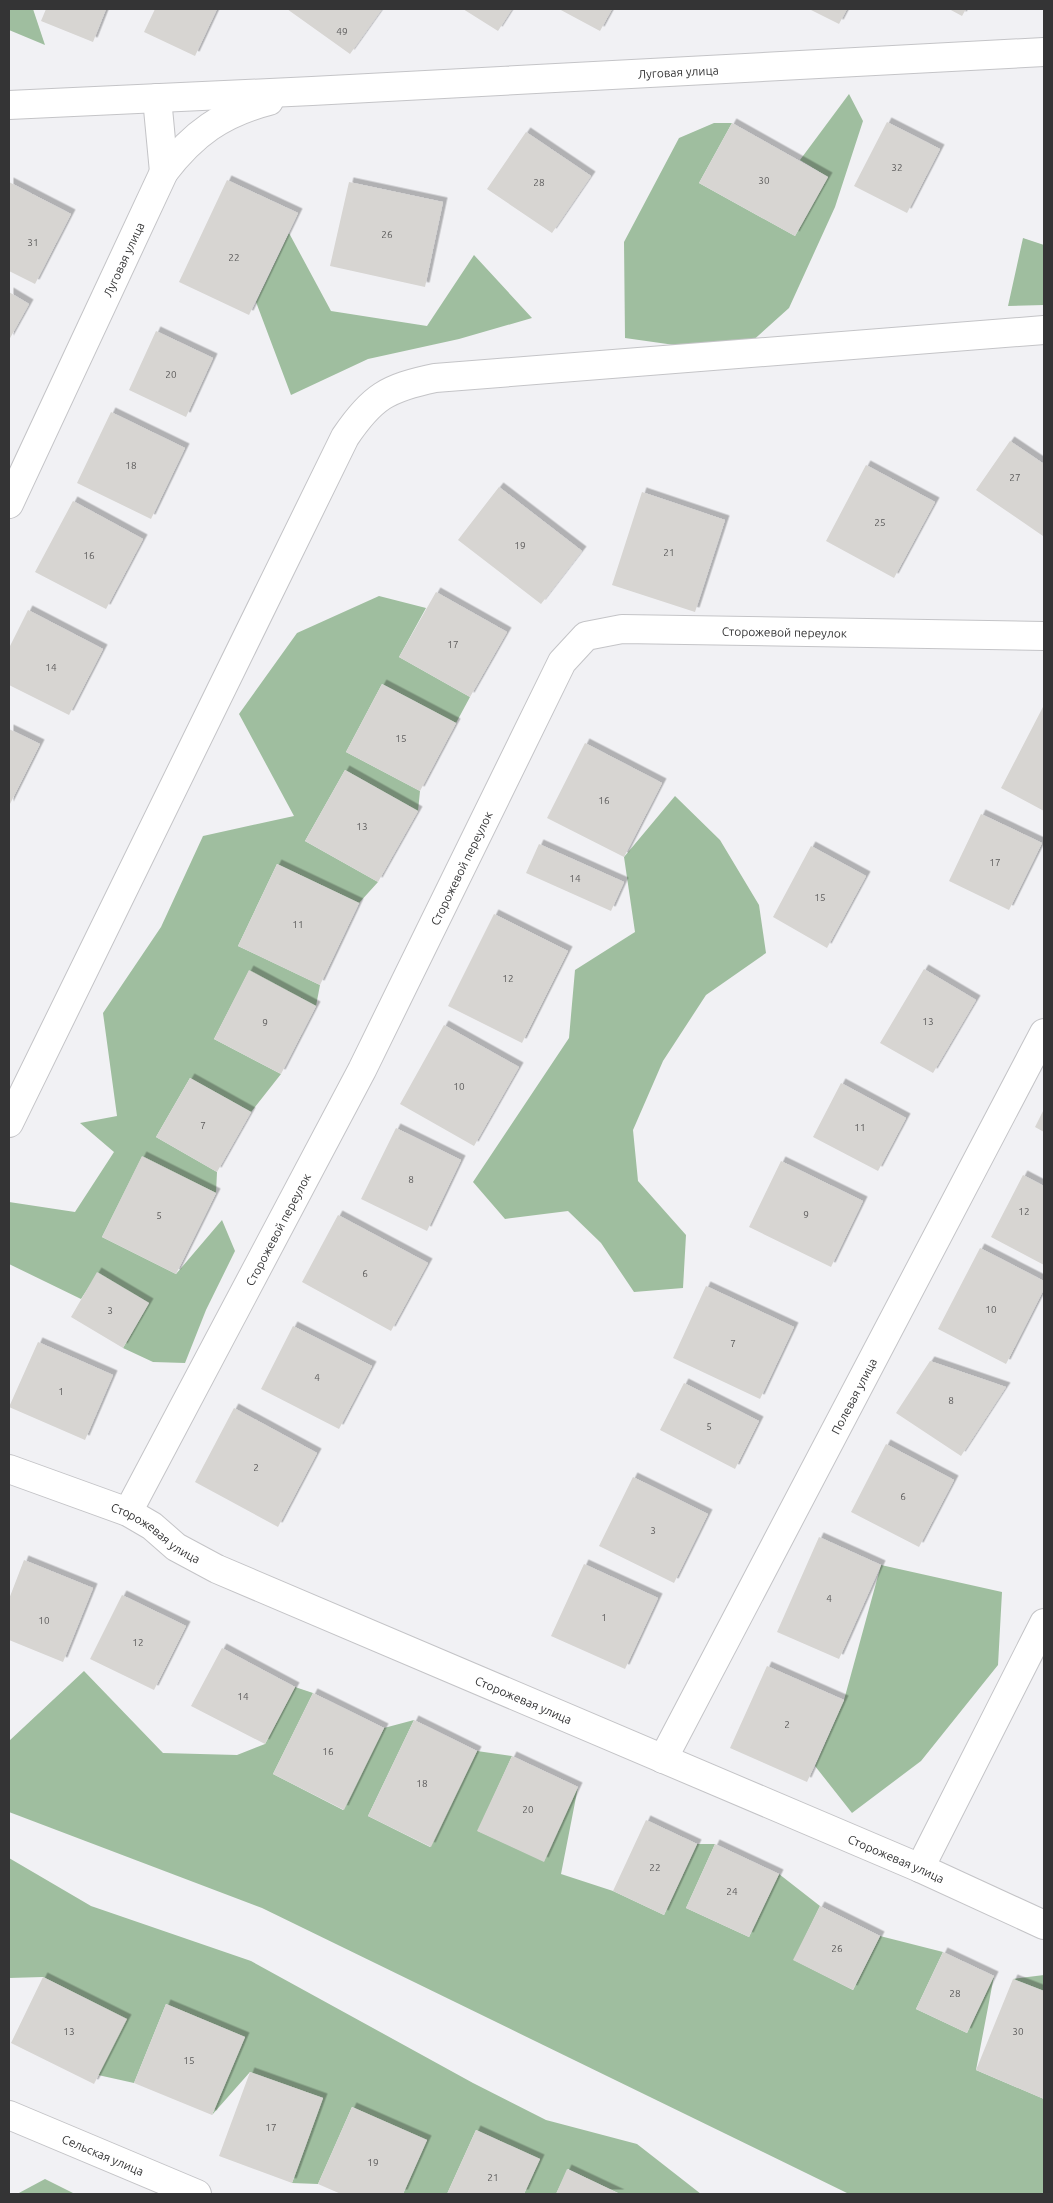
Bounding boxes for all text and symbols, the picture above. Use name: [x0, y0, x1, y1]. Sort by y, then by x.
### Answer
house number: 49: [336, 26, 348, 37]
street label: Луговая улица: [637, 63, 719, 80]
house number: 32: [891, 162, 903, 173]
house number: 30: [758, 175, 770, 186]
house number: 28: [533, 177, 545, 188]
street label: Луговая улица: [100, 220, 146, 299]
house number: 26: [381, 229, 393, 240]
house number: 31: [27, 237, 39, 248]
house number: 22: [228, 252, 240, 263]
house number: 20: [165, 369, 177, 380]
house number: 18: [125, 460, 137, 471]
house number: 27: [1009, 472, 1021, 483]
house number: 25: [874, 517, 886, 528]
house number: 19: [514, 540, 526, 551]
house number: 21: [663, 547, 675, 558]
house number: 16: [83, 550, 95, 561]
street label: Сторожевой переулок: [722, 624, 847, 639]
house number: 17: [447, 639, 459, 650]
house number: 14: [45, 662, 57, 673]
house number: 15: [395, 733, 407, 744]
house number: 16: [598, 795, 610, 806]
street label: Сторожевой переулок: [428, 809, 494, 927]
house number: 13: [356, 821, 368, 832]
house number: 17: [989, 857, 1001, 868]
house number: 14: [569, 873, 581, 884]
house number: 15: [814, 892, 826, 903]
house number: 11: [292, 919, 304, 930]
house number: 12: [502, 973, 514, 984]
house number: 13: [922, 1016, 934, 1027]
house number: 9: [262, 1017, 268, 1028]
house number: 10: [453, 1081, 465, 1092]
house number: 7: [200, 1120, 206, 1131]
house number: 11: [854, 1122, 866, 1133]
street label: Сторожевой переулок: [243, 1171, 313, 1288]
house number: 8: [408, 1174, 414, 1185]
house number: 12: [1018, 1206, 1030, 1217]
house number: 9: [803, 1209, 809, 1220]
house number: 5: [156, 1210, 162, 1221]
house number: 6: [362, 1268, 368, 1279]
house number: 10: [985, 1304, 997, 1315]
house number: 3: [107, 1305, 113, 1316]
house number: 7: [730, 1338, 736, 1349]
street label: Полевая улица: [828, 1356, 879, 1436]
house number: 4: [314, 1372, 320, 1383]
house number: 1: [58, 1386, 64, 1397]
house number: 8: [948, 1395, 954, 1406]
house number: 5: [706, 1421, 712, 1432]
house number: 2: [253, 1462, 259, 1473]
house number: 6: [900, 1491, 906, 1502]
street label: Сторожевая улица: [109, 1500, 203, 1565]
house number: 3: [650, 1525, 656, 1536]
house number: 4: [826, 1593, 832, 1604]
house number: 1: [601, 1612, 607, 1623]
house number: 10: [38, 1615, 50, 1626]
house number: 12: [132, 1637, 144, 1648]
street label: Сторожевая улица: [473, 1673, 574, 1726]
house number: 14: [237, 1691, 249, 1702]
house number: 2: [784, 1719, 790, 1730]
house number: 16: [322, 1746, 334, 1757]
house number: 18: [416, 1778, 428, 1789]
house number: 20: [522, 1804, 534, 1815]
street label: Сторожевая улица: [846, 1832, 946, 1885]
house number: 22: [649, 1862, 661, 1873]
house number: 24: [726, 1886, 738, 1897]
house number: 26: [831, 1943, 843, 1954]
house number: 28: [949, 1988, 961, 1999]
house number: 13: [63, 2026, 75, 2037]
house number: 30: [1012, 2026, 1024, 2037]
house number: 15: [183, 2055, 195, 2066]
house number: 17: [265, 2122, 277, 2133]
street label: Сельская улица: [60, 2132, 146, 2177]
house number: 19: [367, 2157, 379, 2168]
house number: 21: [487, 2172, 499, 2183]

